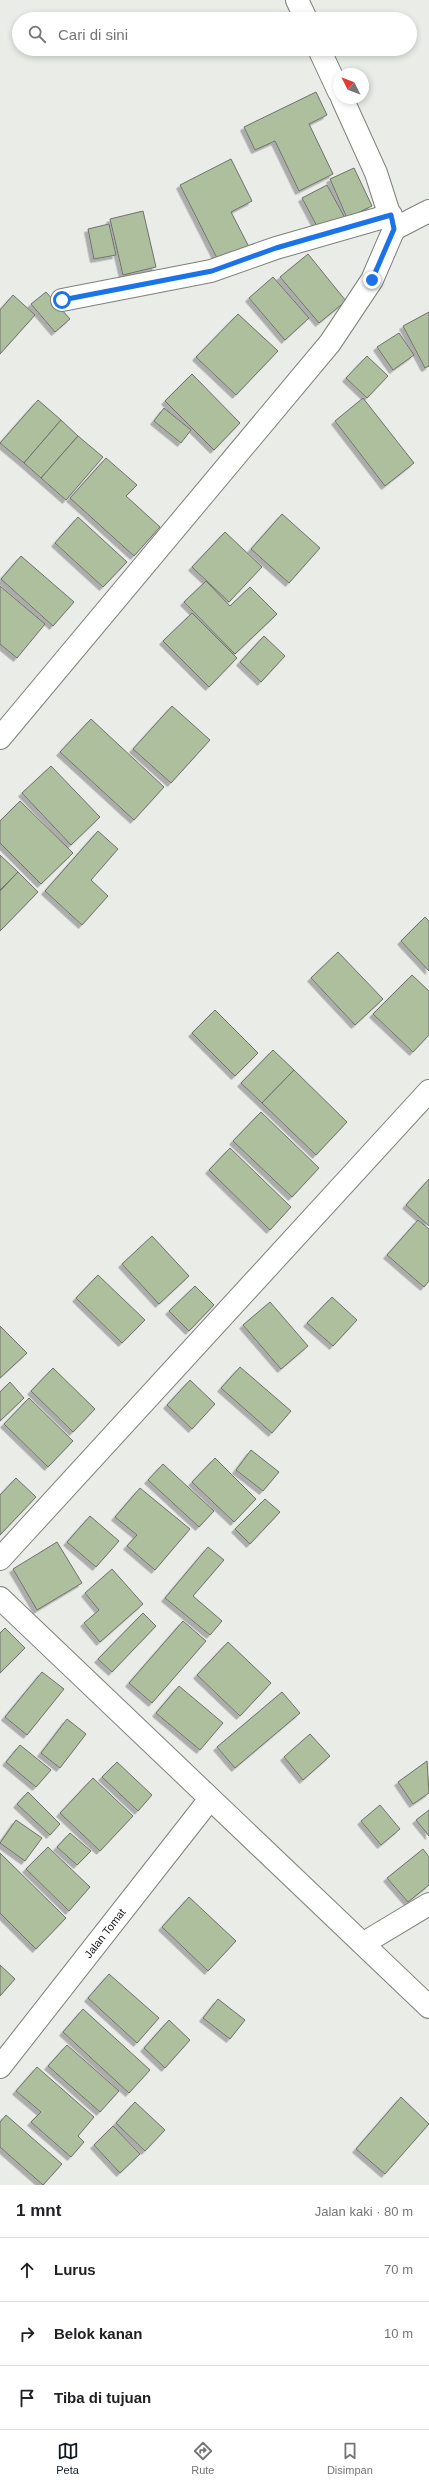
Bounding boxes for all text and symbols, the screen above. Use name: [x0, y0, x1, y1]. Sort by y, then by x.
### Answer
search box: [12, 12, 417, 56]
icon: search: [26, 23, 48, 45]
text: Cari di sini: [58, 26, 128, 43]
north arrow: [333, 68, 369, 104]
route end: [363, 271, 381, 289]
route start: [53, 291, 71, 309]
street label: Jalan Tomat: [82, 1906, 128, 1960]
text: 1 mnt: [16, 2201, 61, 2220]
text: Jalan kaki · 80 m: [315, 2204, 413, 2219]
icon: ahead: [16, 2259, 38, 2281]
text: Lurus: [54, 2261, 96, 2278]
text: 70 m: [384, 2262, 413, 2277]
icon: right: [16, 2323, 38, 2345]
text: Belok kanan: [54, 2325, 142, 2342]
text: 10 m: [384, 2326, 413, 2341]
icon: arrive: [16, 2387, 38, 2409]
text: Tiba di tujuan: [54, 2389, 151, 2406]
tab: Peta: [56, 2440, 79, 2476]
tab: Rute: [191, 2440, 215, 2476]
tab: Disimpan: [327, 2440, 373, 2476]

